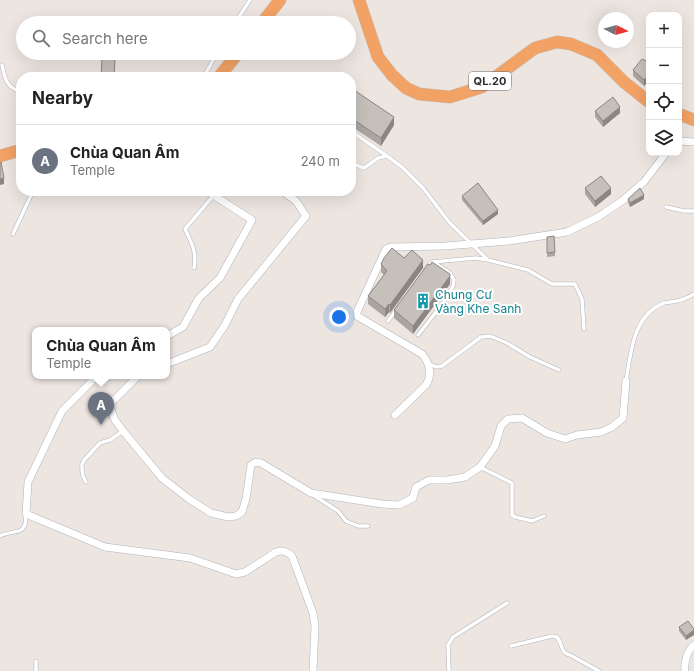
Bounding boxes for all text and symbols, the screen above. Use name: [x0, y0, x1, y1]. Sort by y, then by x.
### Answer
north arrow: [598, 12, 634, 48]
map controls: [646, 12, 682, 156]
button: +: [646, 12, 682, 48]
search box: [16, 16, 356, 60]
icon: search: [30, 27, 52, 49]
text: Search here: [62, 29, 148, 48]
button: −: [646, 48, 682, 84]
road number: QL.20: [469, 72, 511, 90]
button: locate: [646, 84, 682, 120]
text: Nearby: [32, 88, 93, 108]
button: layers: [646, 120, 682, 156]
text: Chùa Quan Âm: [70, 143, 180, 162]
text: A: [40, 153, 50, 169]
text: 240 m: [301, 153, 340, 169]
text: Temple: [70, 162, 115, 178]
place label: Chung Cư Vàng Khe Sanh: [435, 287, 521, 316]
building icon: Chung Cư Vàng Khe Sanh: [414, 292, 432, 310]
your location: [329, 307, 349, 327]
popup: [32, 327, 170, 379]
text: Chùa Quan Âm: [46, 336, 156, 355]
text: Temple: [46, 355, 91, 371]
pin: A: [88, 392, 114, 425]

